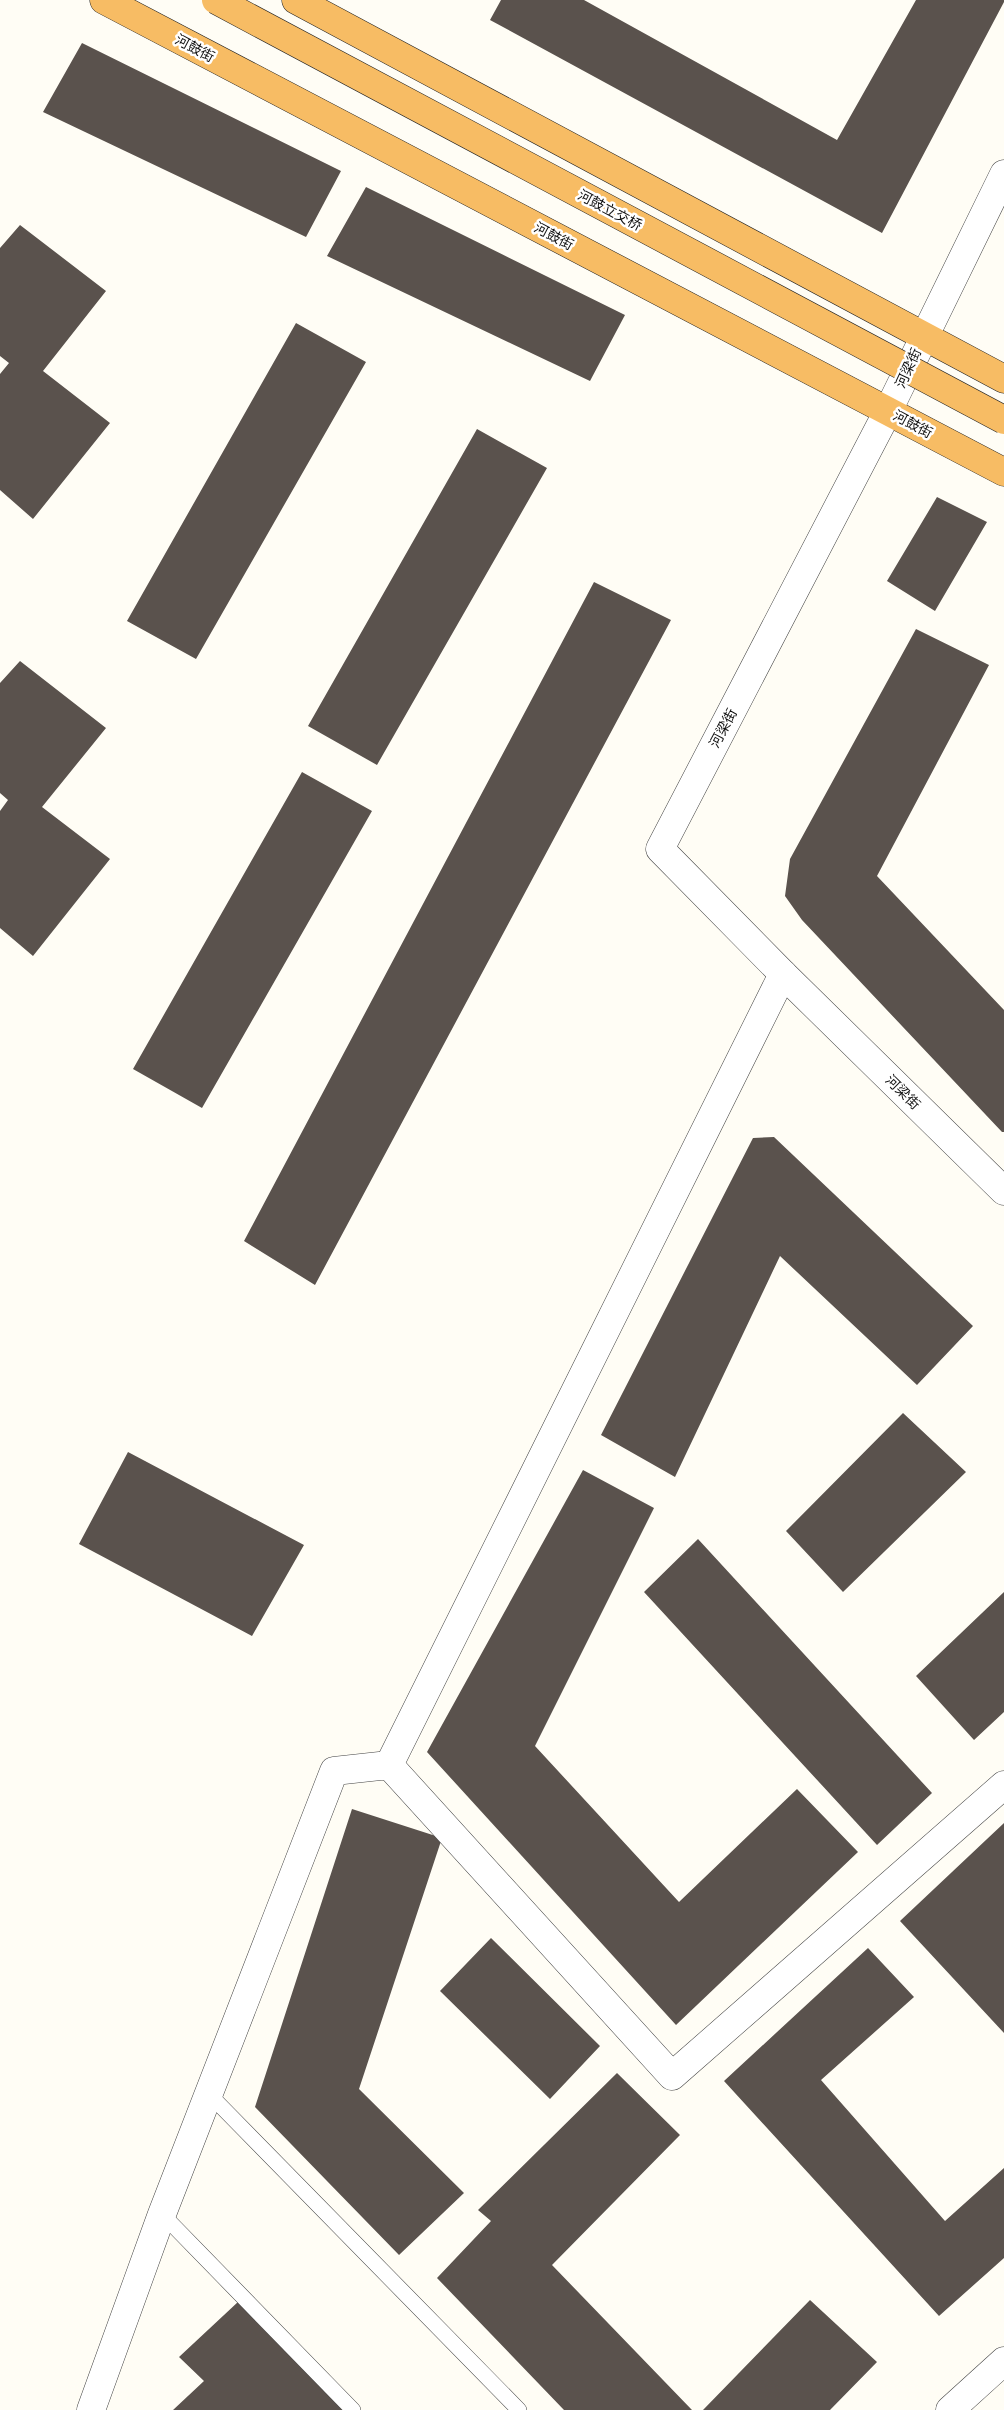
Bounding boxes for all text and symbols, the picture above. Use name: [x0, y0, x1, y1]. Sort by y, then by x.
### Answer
street label: 河鼓街: [172, 30, 218, 66]
street label: 河鼓立交桥: [575, 186, 645, 234]
street label: 河鼓街: [531, 218, 577, 254]
street label: 河梁街: [891, 345, 925, 391]
street label: 河鼓街: [890, 406, 936, 442]
street label: 河梁街: [705, 705, 741, 751]
street label: 河梁街: [882, 1071, 924, 1113]

